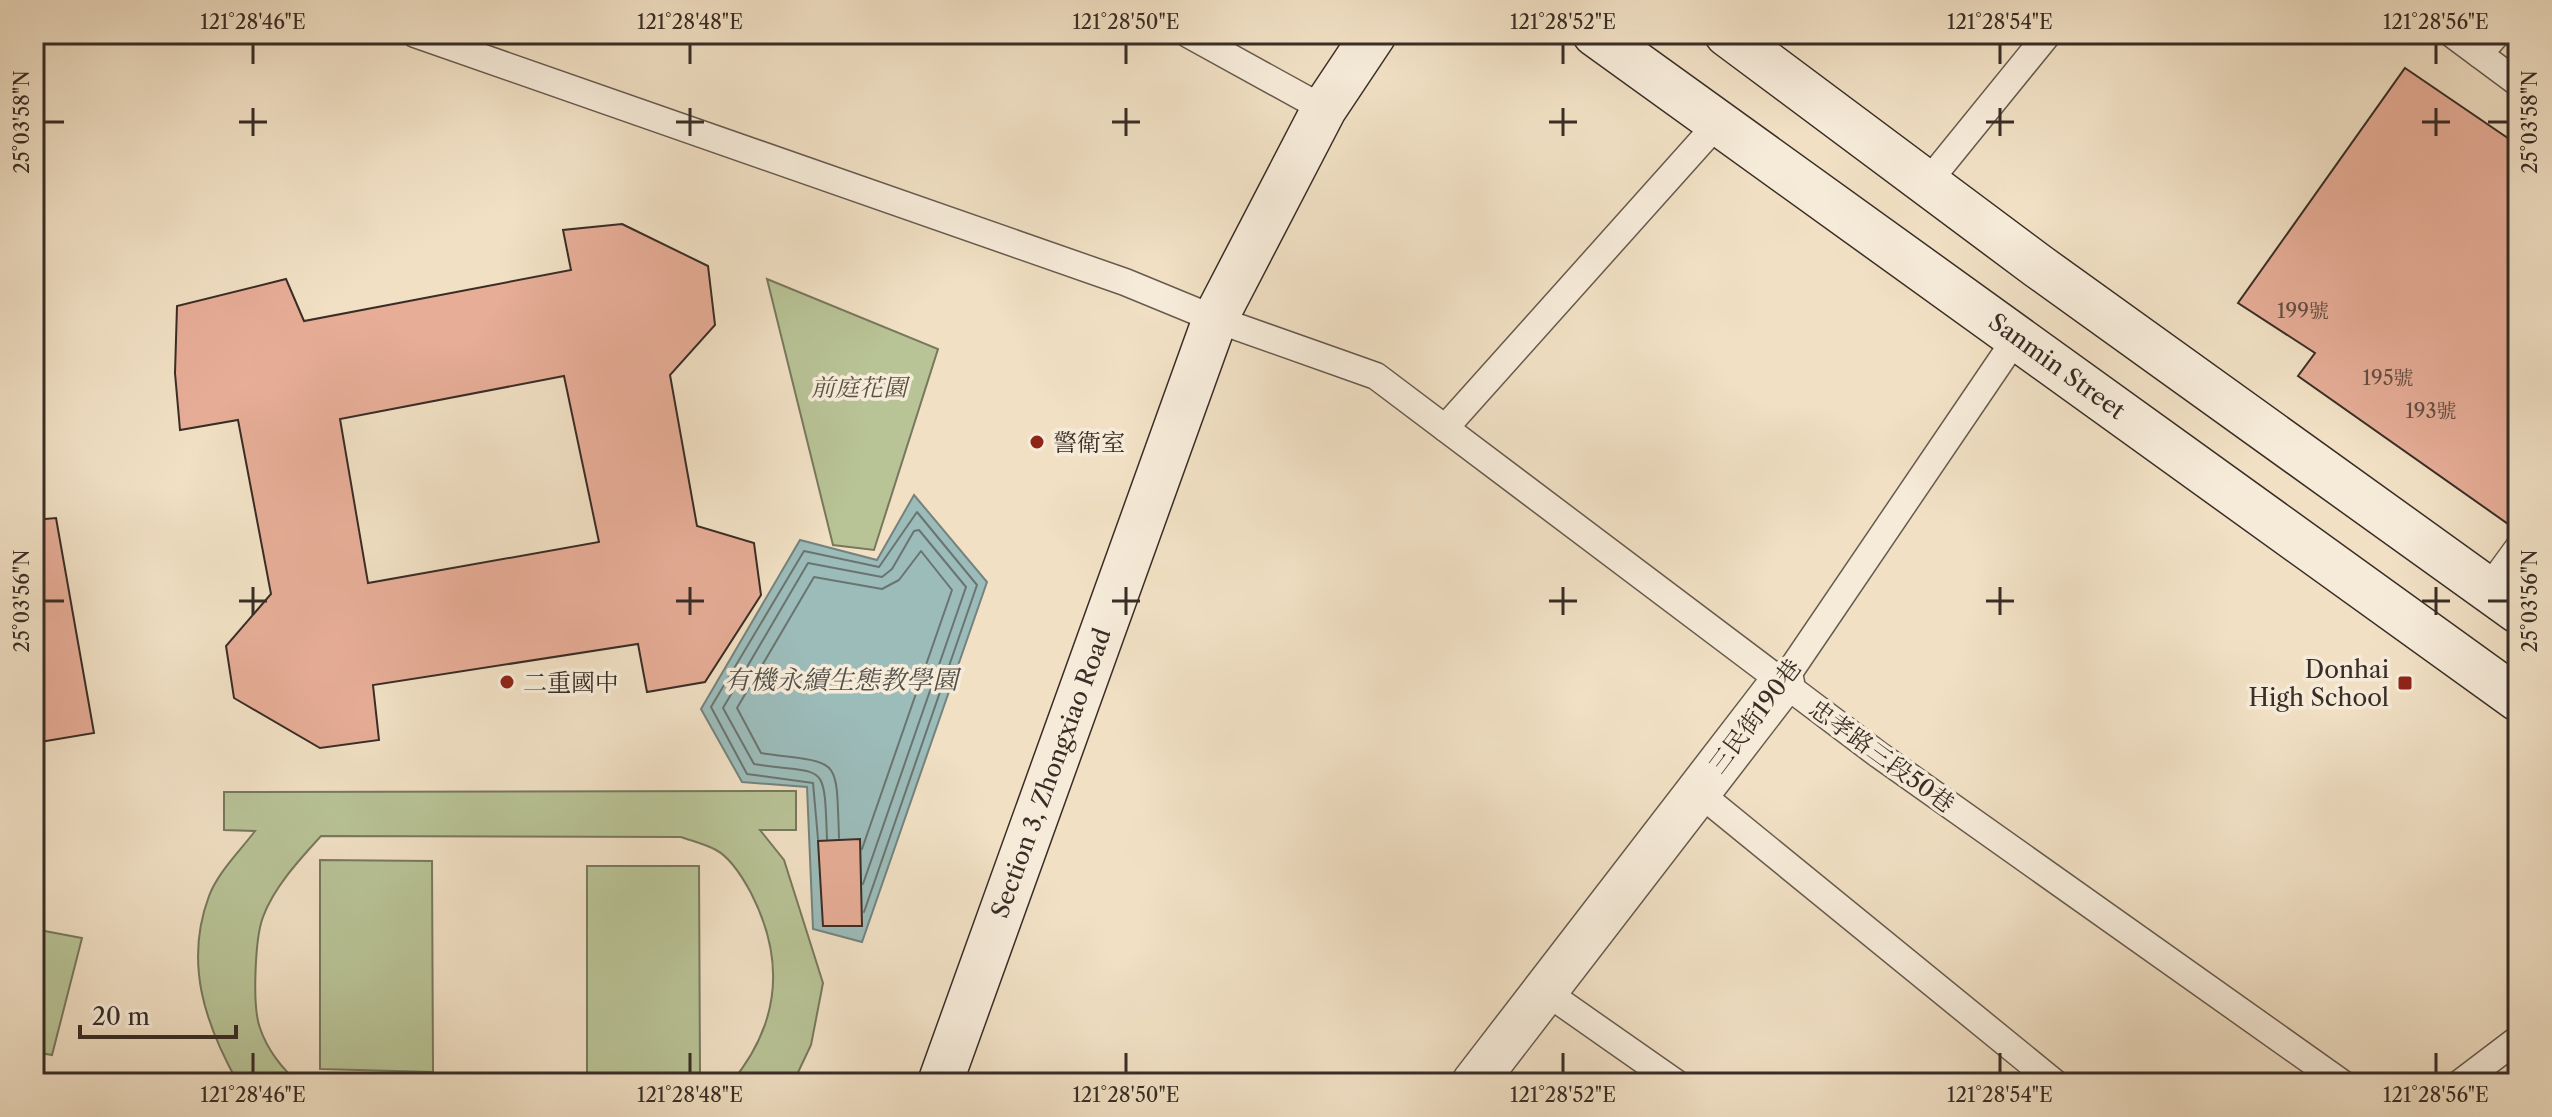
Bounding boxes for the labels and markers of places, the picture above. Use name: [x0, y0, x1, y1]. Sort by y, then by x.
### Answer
place label: 警衛室: [1053, 428, 1125, 457]
marker: 警衛室: [1028, 433, 1046, 451]
place label: Donhai High School: [2249, 655, 2389, 712]
place label: 二重國中: [523, 668, 619, 697]
marker: 二重國中: [498, 673, 516, 691]
marker: Donhai High School: [2396, 674, 2414, 692]

